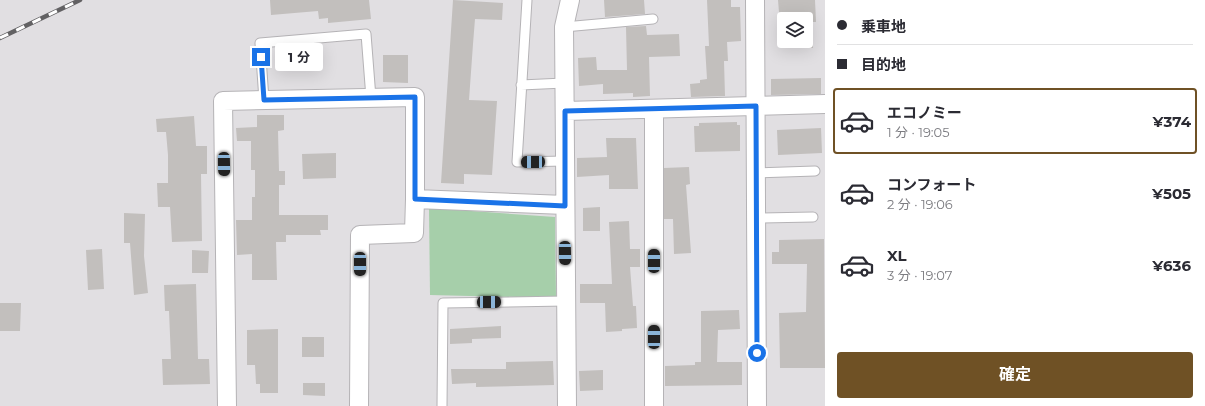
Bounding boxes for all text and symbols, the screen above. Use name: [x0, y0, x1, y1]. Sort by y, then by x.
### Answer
map controls: [777, 12, 813, 48]
button: layers: [777, 12, 813, 48]
text: 乗車地: [861, 17, 906, 36]
callout: 1 分: [275, 43, 323, 71]
route end: [252, 48, 270, 66]
text: 1 分: [288, 49, 310, 65]
text: 目的地: [861, 55, 906, 74]
icon: car: [839, 103, 875, 139]
text: エコノミー: [887, 103, 962, 122]
text: ¥374: [1152, 112, 1191, 131]
text: 1 分 · 19:05: [887, 124, 950, 140]
car: [218, 152, 230, 176]
car: [521, 156, 545, 168]
icon: car: [839, 175, 875, 211]
text: コンフォート: [887, 175, 977, 194]
text: ¥505: [1152, 184, 1191, 203]
text: 2 分 · 19:06: [887, 196, 953, 212]
car: [559, 241, 571, 265]
text: XL: [887, 246, 906, 265]
icon: car: [839, 247, 875, 283]
car: [648, 249, 660, 273]
car: [354, 252, 366, 276]
text: ¥636: [1152, 256, 1191, 275]
text: 3 分 · 19:07: [887, 267, 952, 283]
car: [477, 296, 501, 308]
car: [648, 325, 660, 349]
route start: [748, 344, 766, 362]
button: 確定: [837, 352, 1193, 398]

